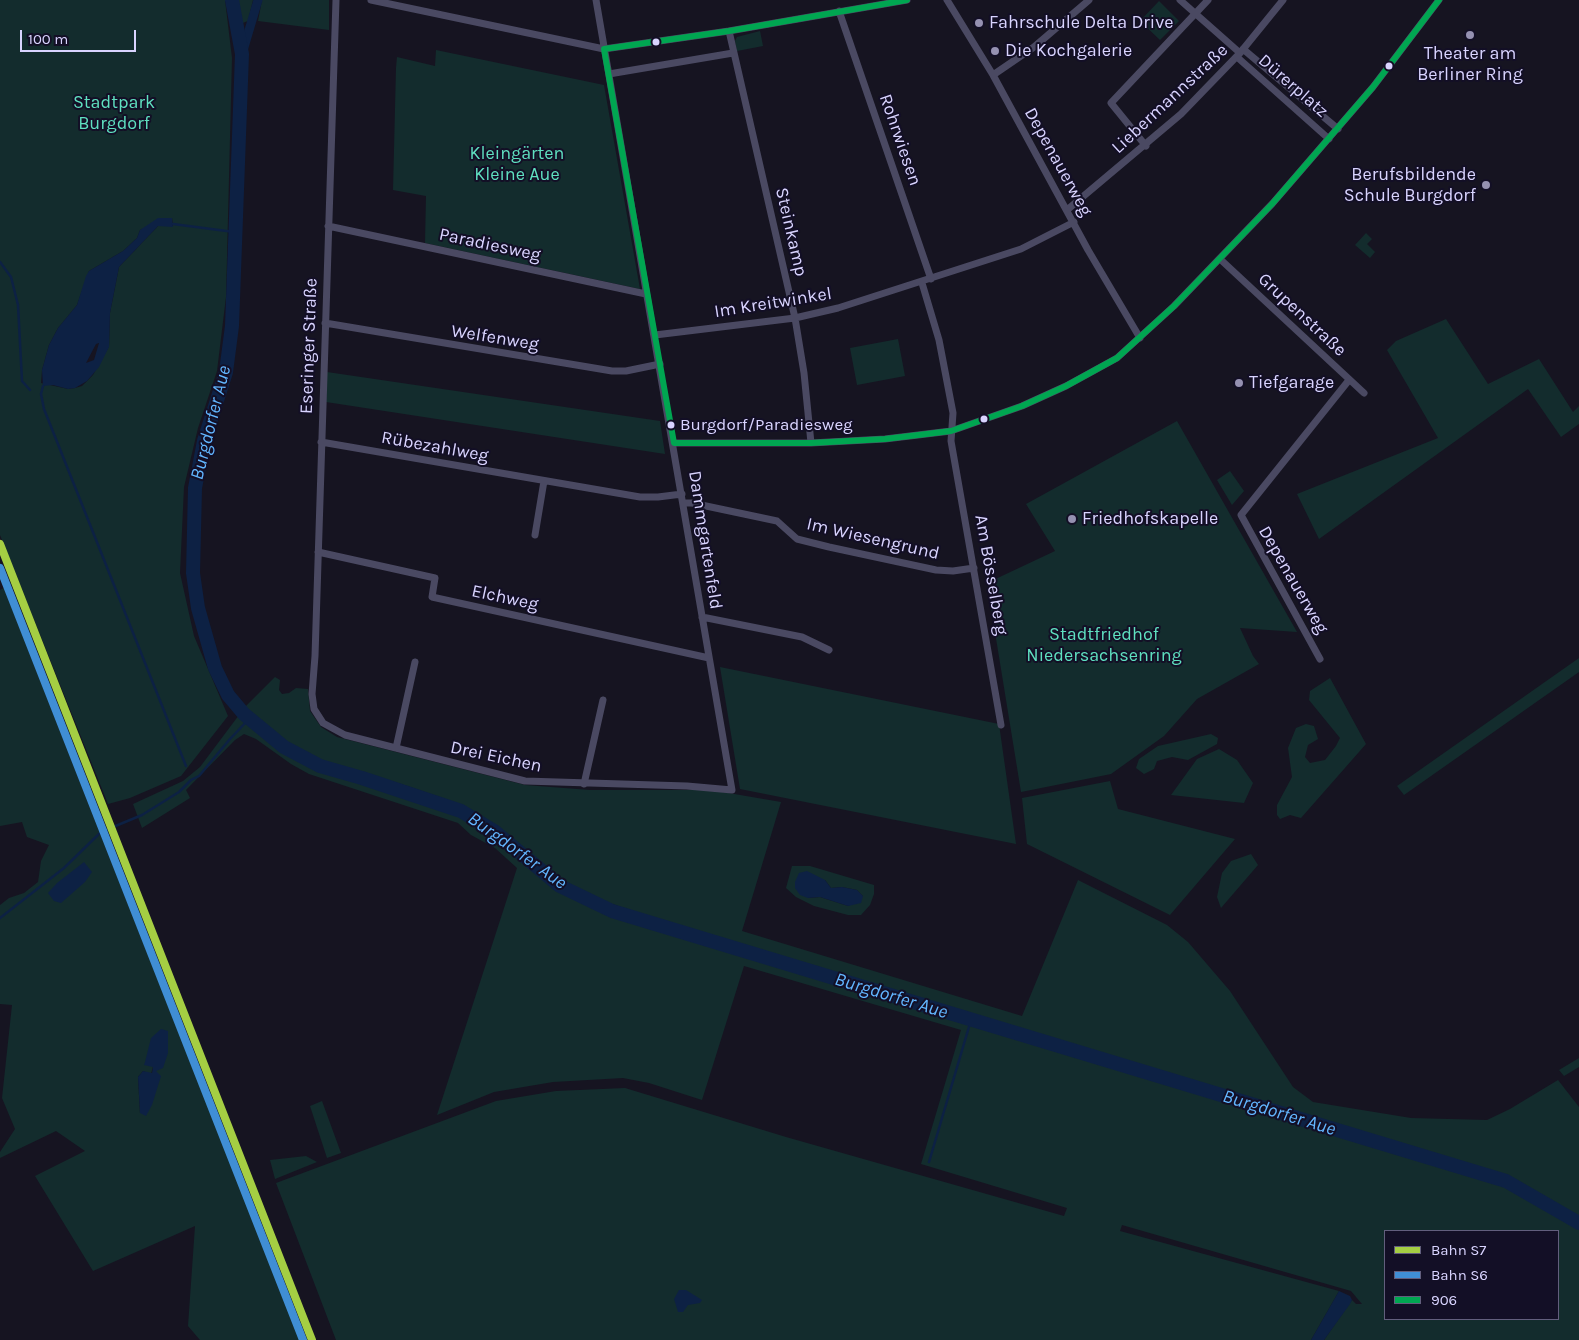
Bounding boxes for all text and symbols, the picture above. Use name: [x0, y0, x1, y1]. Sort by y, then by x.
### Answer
place label: Fahrschule Delta Drive: [989, 12, 1173, 34]
marker: Fahrschule Delta Drive: [973, 17, 985, 29]
scale bar: [22, 20, 139, 52]
marker: Theater am Berliner Ring: [1464, 29, 1476, 41]
text: 100 m: [28, 30, 68, 48]
unlabelled marker: [651, 37, 661, 47]
place label: Die Kochgalerie: [1005, 40, 1132, 62]
street label: Liebermannstraße: [1107, 40, 1233, 158]
place label: Theater am Berliner Ring: [1417, 43, 1523, 86]
marker: Die Kochgalerie: [989, 45, 1001, 57]
street label: Dürerplatz: [1254, 50, 1332, 122]
unlabelled marker: [1384, 61, 1394, 71]
street label: Rohrwiesen: [874, 91, 926, 189]
park label: Stadtpark Burgdorf: [73, 92, 155, 134]
street label: Depenauerweg: [1019, 104, 1097, 220]
park label: Kleingärten Kleine Aue: [470, 143, 564, 186]
place label: Berufsbildende Schule Burgdorf: [1344, 164, 1476, 206]
marker: Berufsbildende Schule Burgdorf: [1480, 179, 1492, 191]
street label: Steinkamp: [770, 185, 812, 279]
street label: Paradiesweg: [437, 224, 543, 266]
street label: Grupenstraße: [1253, 269, 1351, 361]
street label: Eseringer Straße: [296, 278, 322, 414]
street label: Im Kreitwinkel: [713, 283, 833, 323]
street label: Welfenweg: [450, 320, 540, 356]
water label: Burgdorfer Aue: [186, 363, 236, 483]
place label: Tiefgarage: [1249, 372, 1334, 394]
marker: Tiefgarage: [1233, 377, 1245, 389]
unlabelled marker: [979, 414, 989, 424]
place label: Burgdorf/Paradiesweg: [680, 415, 853, 435]
marker: Burgdorf/Paradiesweg: [666, 420, 676, 430]
street label: Rübezahlweg: [380, 427, 490, 467]
street label: Dammgartenfeld: [683, 469, 727, 611]
place label: Friedhofskapelle: [1082, 508, 1218, 530]
street label: Im Wiesengrund: [805, 513, 941, 565]
street label: Am Bösselberg: [970, 513, 1012, 637]
marker: Friedhofskapelle: [1066, 513, 1078, 525]
street label: Depenauerweg: [1253, 522, 1333, 638]
street label: Elchweg: [470, 580, 540, 616]
park label: Stadtfriedhof Niedersachsenring: [1026, 624, 1182, 666]
street label: Drei Eichen: [448, 737, 544, 777]
water label: Burgdorfer Aue: [463, 807, 571, 895]
water label: Burgdorfer Aue: [832, 968, 950, 1024]
water label: Burgdorfer Aue: [1220, 1085, 1338, 1141]
legend: [1384, 1230, 1559, 1320]
text: Bahn S7: [1431, 1241, 1486, 1259]
text: Bahn S6: [1431, 1266, 1488, 1284]
text: 906: [1431, 1291, 1457, 1309]

